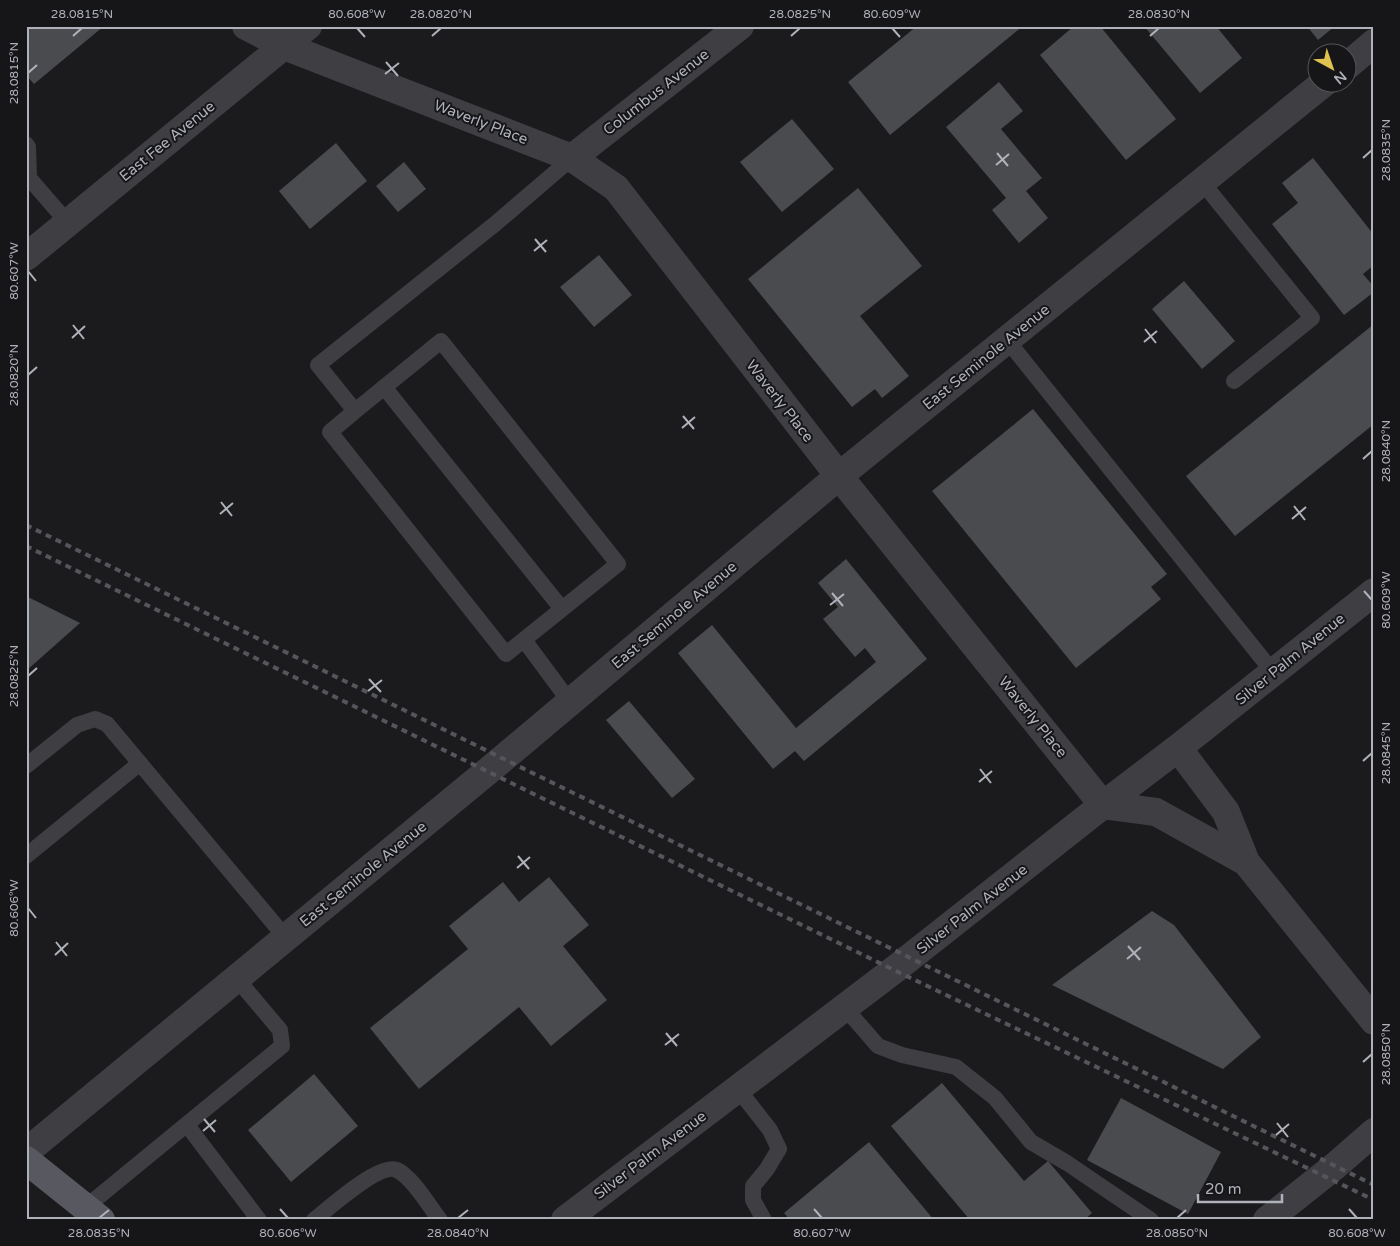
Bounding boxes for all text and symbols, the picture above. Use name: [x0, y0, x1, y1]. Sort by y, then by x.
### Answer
text: 28.0815°N: [51, 7, 113, 21]
text: 80.608°W: [328, 7, 386, 21]
text: 28.0820°N: [410, 7, 472, 21]
text: 28.0825°N: [769, 7, 831, 21]
text: 80.609°W: [863, 7, 921, 21]
text: 28.0830°N: [1128, 7, 1190, 21]
text: 28.0815°N: [7, 42, 21, 104]
north arrow: [1308, 42, 1358, 92]
street label: Columbus Avenue: [599, 45, 713, 139]
text: N: [1330, 67, 1350, 88]
street label: Waverly Place: [431, 96, 531, 148]
street label: East Fee Avenue: [116, 97, 218, 185]
text: 28.0835°N: [1379, 119, 1393, 181]
text: 80.607°W: [7, 242, 21, 300]
street label: East Seminole Avenue: [919, 300, 1053, 414]
text: 28.0820°N: [7, 344, 21, 406]
street label: Waverly Place: [742, 356, 818, 446]
text: 28.0840°N: [1379, 420, 1393, 482]
street label: East Seminole Avenue: [608, 557, 740, 673]
text: 80.609°W: [1379, 571, 1393, 629]
street label: Silver Palm Avenue: [1232, 609, 1348, 709]
text: 28.0825°N: [7, 645, 21, 707]
street label: Waverly Place: [995, 673, 1071, 761]
text: 28.0845°N: [1379, 722, 1393, 784]
street label: East Seminole Avenue: [296, 817, 430, 931]
street label: Silver Palm Avenue: [913, 860, 1031, 958]
text: 80.606°W: [7, 879, 21, 937]
text: 28.0850°N: [1379, 1023, 1393, 1085]
street label: Silver Palm Avenue: [590, 1107, 710, 1203]
scale bar: [1198, 1171, 1281, 1203]
text: 20 m: [1205, 1180, 1242, 1198]
text: 28.0835°N: [68, 1226, 130, 1240]
text: 80.606°W: [259, 1226, 317, 1240]
text: 28.0840°N: [427, 1226, 489, 1240]
text: 80.607°W: [793, 1226, 851, 1240]
text: 28.0850°N: [1146, 1226, 1208, 1240]
text: 80.608°W: [1328, 1226, 1386, 1240]

